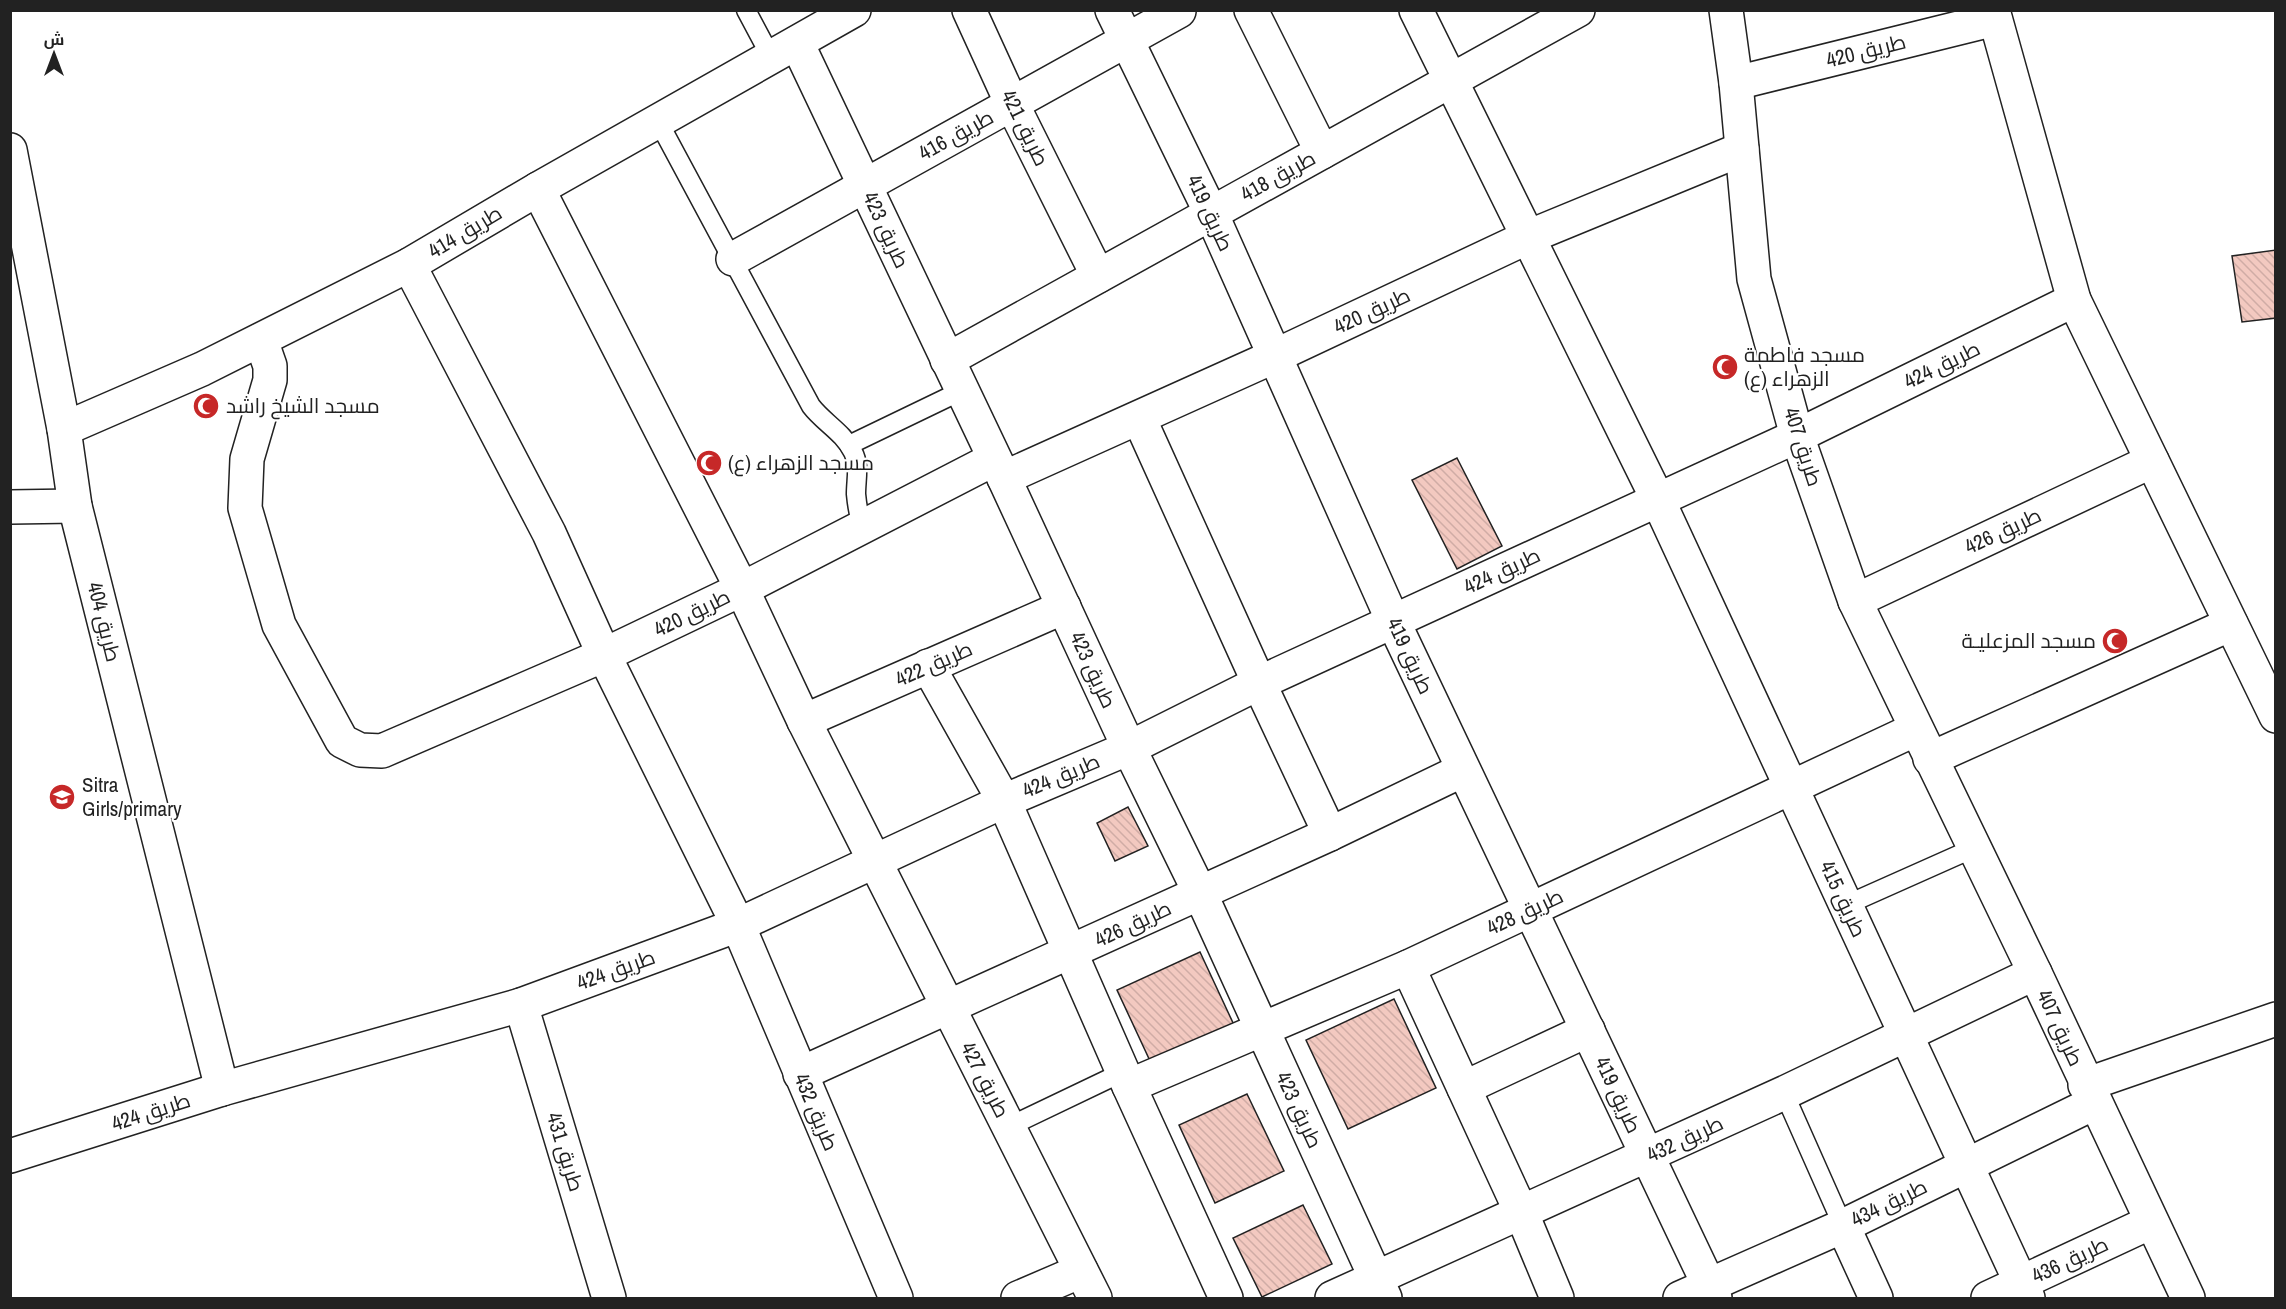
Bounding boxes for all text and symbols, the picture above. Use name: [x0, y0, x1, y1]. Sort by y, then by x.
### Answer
north arrow: [24, 24, 84, 84]
street label: طريق 420: [1823, 27, 1909, 74]
text: ش: [44, 28, 64, 50]
street label: طريق 421: [995, 85, 1056, 171]
street label: طريق 416: [913, 102, 998, 167]
street label: طريق 418: [1235, 143, 1320, 208]
street label: طريق 419: [1180, 170, 1241, 256]
street label: طريق 423: [856, 187, 917, 273]
street label: طريق 414: [422, 198, 507, 265]
street label: طريق 420: [1329, 280, 1415, 341]
street label: طريق 424: [1899, 334, 1985, 395]
place label: مسجد فاطمة الزهراء (ع): [1744, 340, 1865, 393]
mosque icon: مسجد فاطمة الزهراء (ع): [1710, 352, 1740, 382]
mosque icon: مسجد الشيخ راشد: [191, 391, 221, 421]
place label: مسجد الشيخ راشد: [226, 391, 380, 420]
street label: طريق 407: [1777, 404, 1830, 490]
mosque icon: مسجد الزهراء (ع): [694, 448, 724, 478]
place label: مسجد الزهراء (ع): [728, 448, 874, 477]
street label: طريق 426: [1960, 500, 2046, 561]
street label: طريق 424: [1459, 540, 1545, 601]
street label: طريق 404: [81, 579, 128, 665]
street label: طريق 420: [649, 582, 735, 643]
street label: طريق 419: [1380, 613, 1441, 699]
place label: مسجد المزعليـة: [1961, 626, 2096, 655]
mosque icon: مسجد المزعليـة: [2100, 626, 2130, 656]
street label: طريق 423: [1063, 627, 1124, 713]
street label: طريق 422: [891, 634, 977, 693]
street label: طريق 424: [1018, 746, 1104, 805]
place label: Sitra Girls/primary: [82, 770, 182, 823]
school or university icon: Sitra Girls/primary: [47, 782, 77, 812]
street label: طريق 415: [1813, 856, 1874, 942]
street label: طريق 428: [1482, 881, 1568, 942]
street label: طريق 426: [1090, 893, 1176, 954]
street label: طريق 424: [573, 942, 659, 997]
street label: طريق 407: [2030, 985, 2091, 1071]
street label: طريق 427: [954, 1037, 1017, 1123]
street label: طريق 419: [1588, 1052, 1649, 1138]
street label: طريق 423: [1269, 1067, 1330, 1153]
street label: طريق 432: [787, 1069, 846, 1155]
street label: طريق 424: [108, 1085, 194, 1138]
street label: طريق 432: [1642, 1108, 1728, 1169]
street label: طريق 431: [540, 1109, 591, 1195]
street label: طريق 434: [1846, 1172, 1932, 1233]
street label: طريق 436: [2027, 1229, 2113, 1290]

